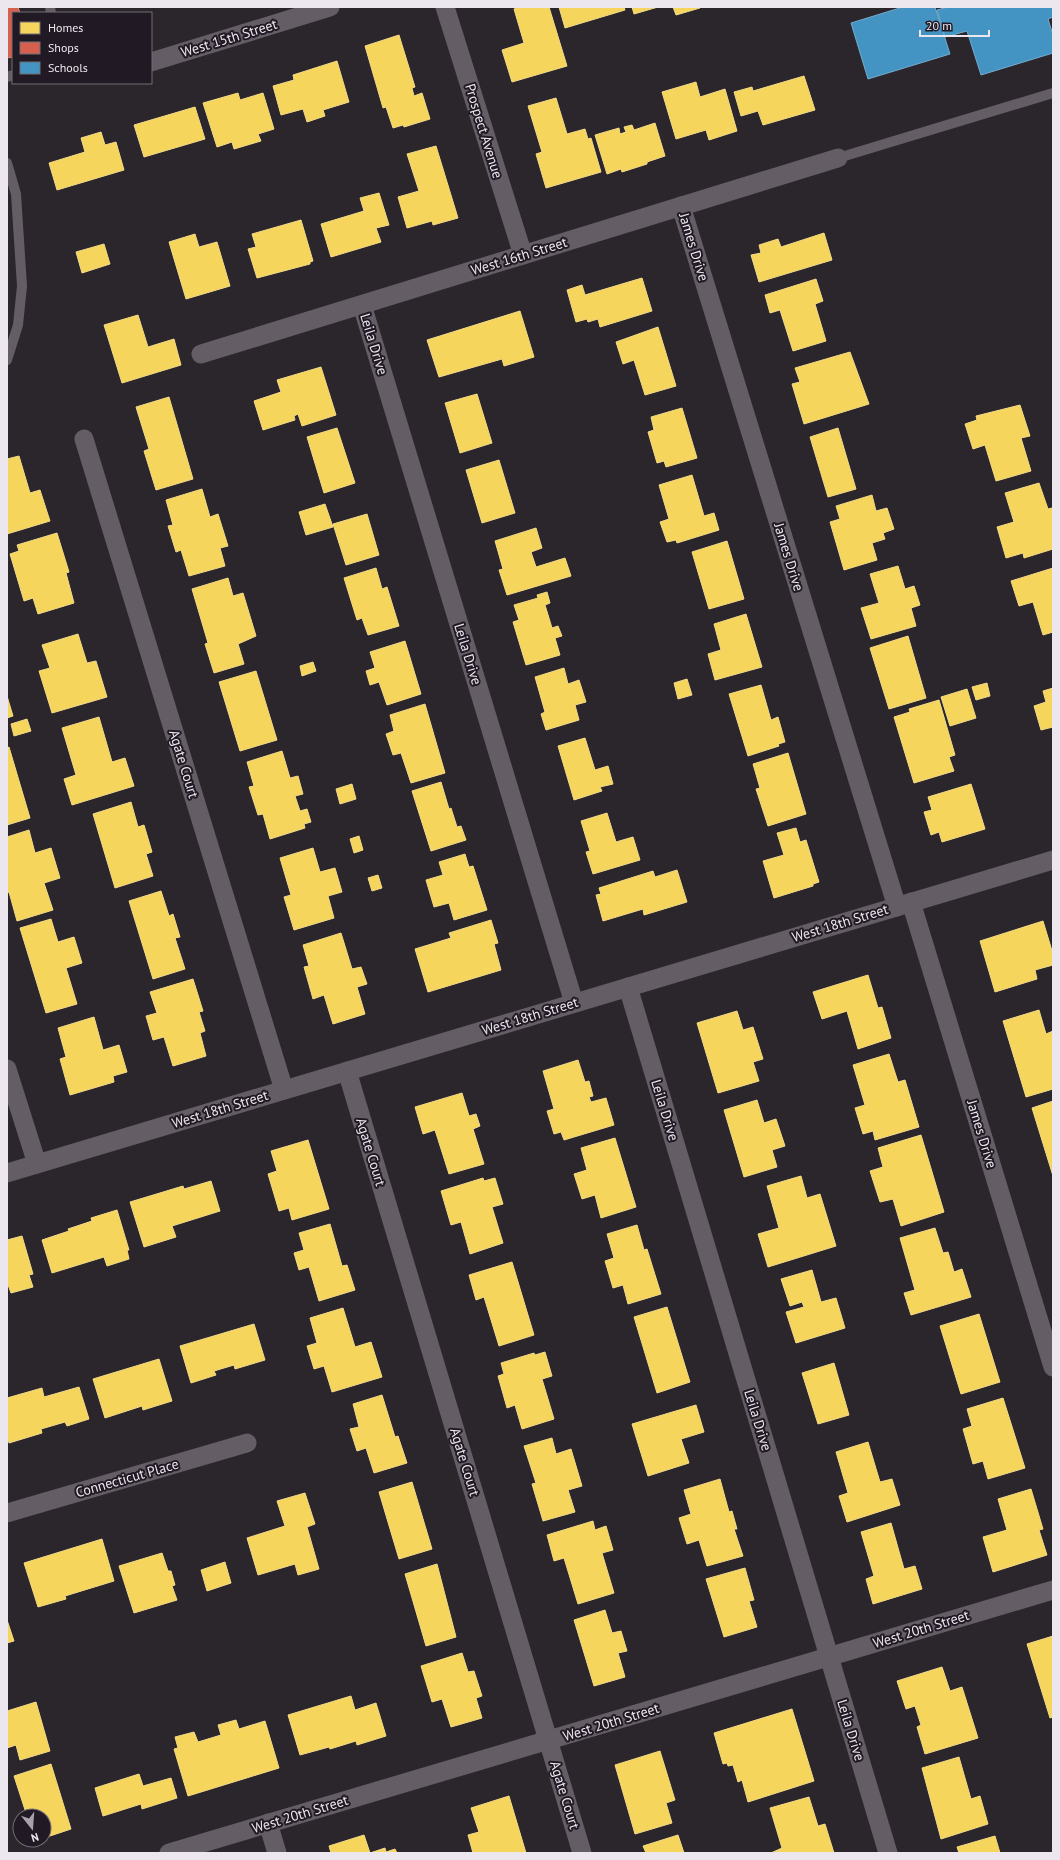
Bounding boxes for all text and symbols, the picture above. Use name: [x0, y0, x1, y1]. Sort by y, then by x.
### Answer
legend: [12, 12, 152, 84]
scale bar: [920, 12, 989, 38]
street label: West 15th Street: [179, 15, 280, 61]
text: 20 m: [926, 18, 952, 33]
text: Homes: [48, 20, 83, 35]
text: Shops: [48, 40, 79, 55]
text: Schools: [48, 60, 88, 75]
street label: Prospect Avenue: [461, 81, 507, 181]
street label: James Drive: [675, 210, 713, 283]
street label: West 16th Street: [469, 233, 570, 279]
street label: Leila Drive: [356, 311, 392, 377]
street label: James Drive: [770, 520, 808, 593]
street label: Leila Drive: [450, 621, 486, 687]
street label: Agate Court: [165, 728, 203, 801]
street label: West 18th Street: [790, 900, 891, 946]
street label: West 18th Street: [480, 993, 581, 1039]
street label: Leila Drive: [647, 1077, 683, 1143]
street label: West 18th Street: [170, 1086, 271, 1132]
street label: James Drive: [963, 1097, 1001, 1170]
street label: Agate Court: [352, 1116, 390, 1189]
street label: Leila Drive: [740, 1387, 776, 1453]
street label: Agate Court: [446, 1426, 484, 1499]
street label: Connecticut Place: [73, 1455, 181, 1501]
street label: West 20th Street: [871, 1606, 972, 1652]
street label: Leila Drive: [833, 1697, 869, 1763]
street label: West 20th Street: [561, 1699, 662, 1745]
street label: Agate Court: [546, 1759, 584, 1832]
street label: West 20th Street: [250, 1791, 351, 1837]
north arrow: [12, 1808, 52, 1848]
text: N: [29, 1830, 40, 1845]

